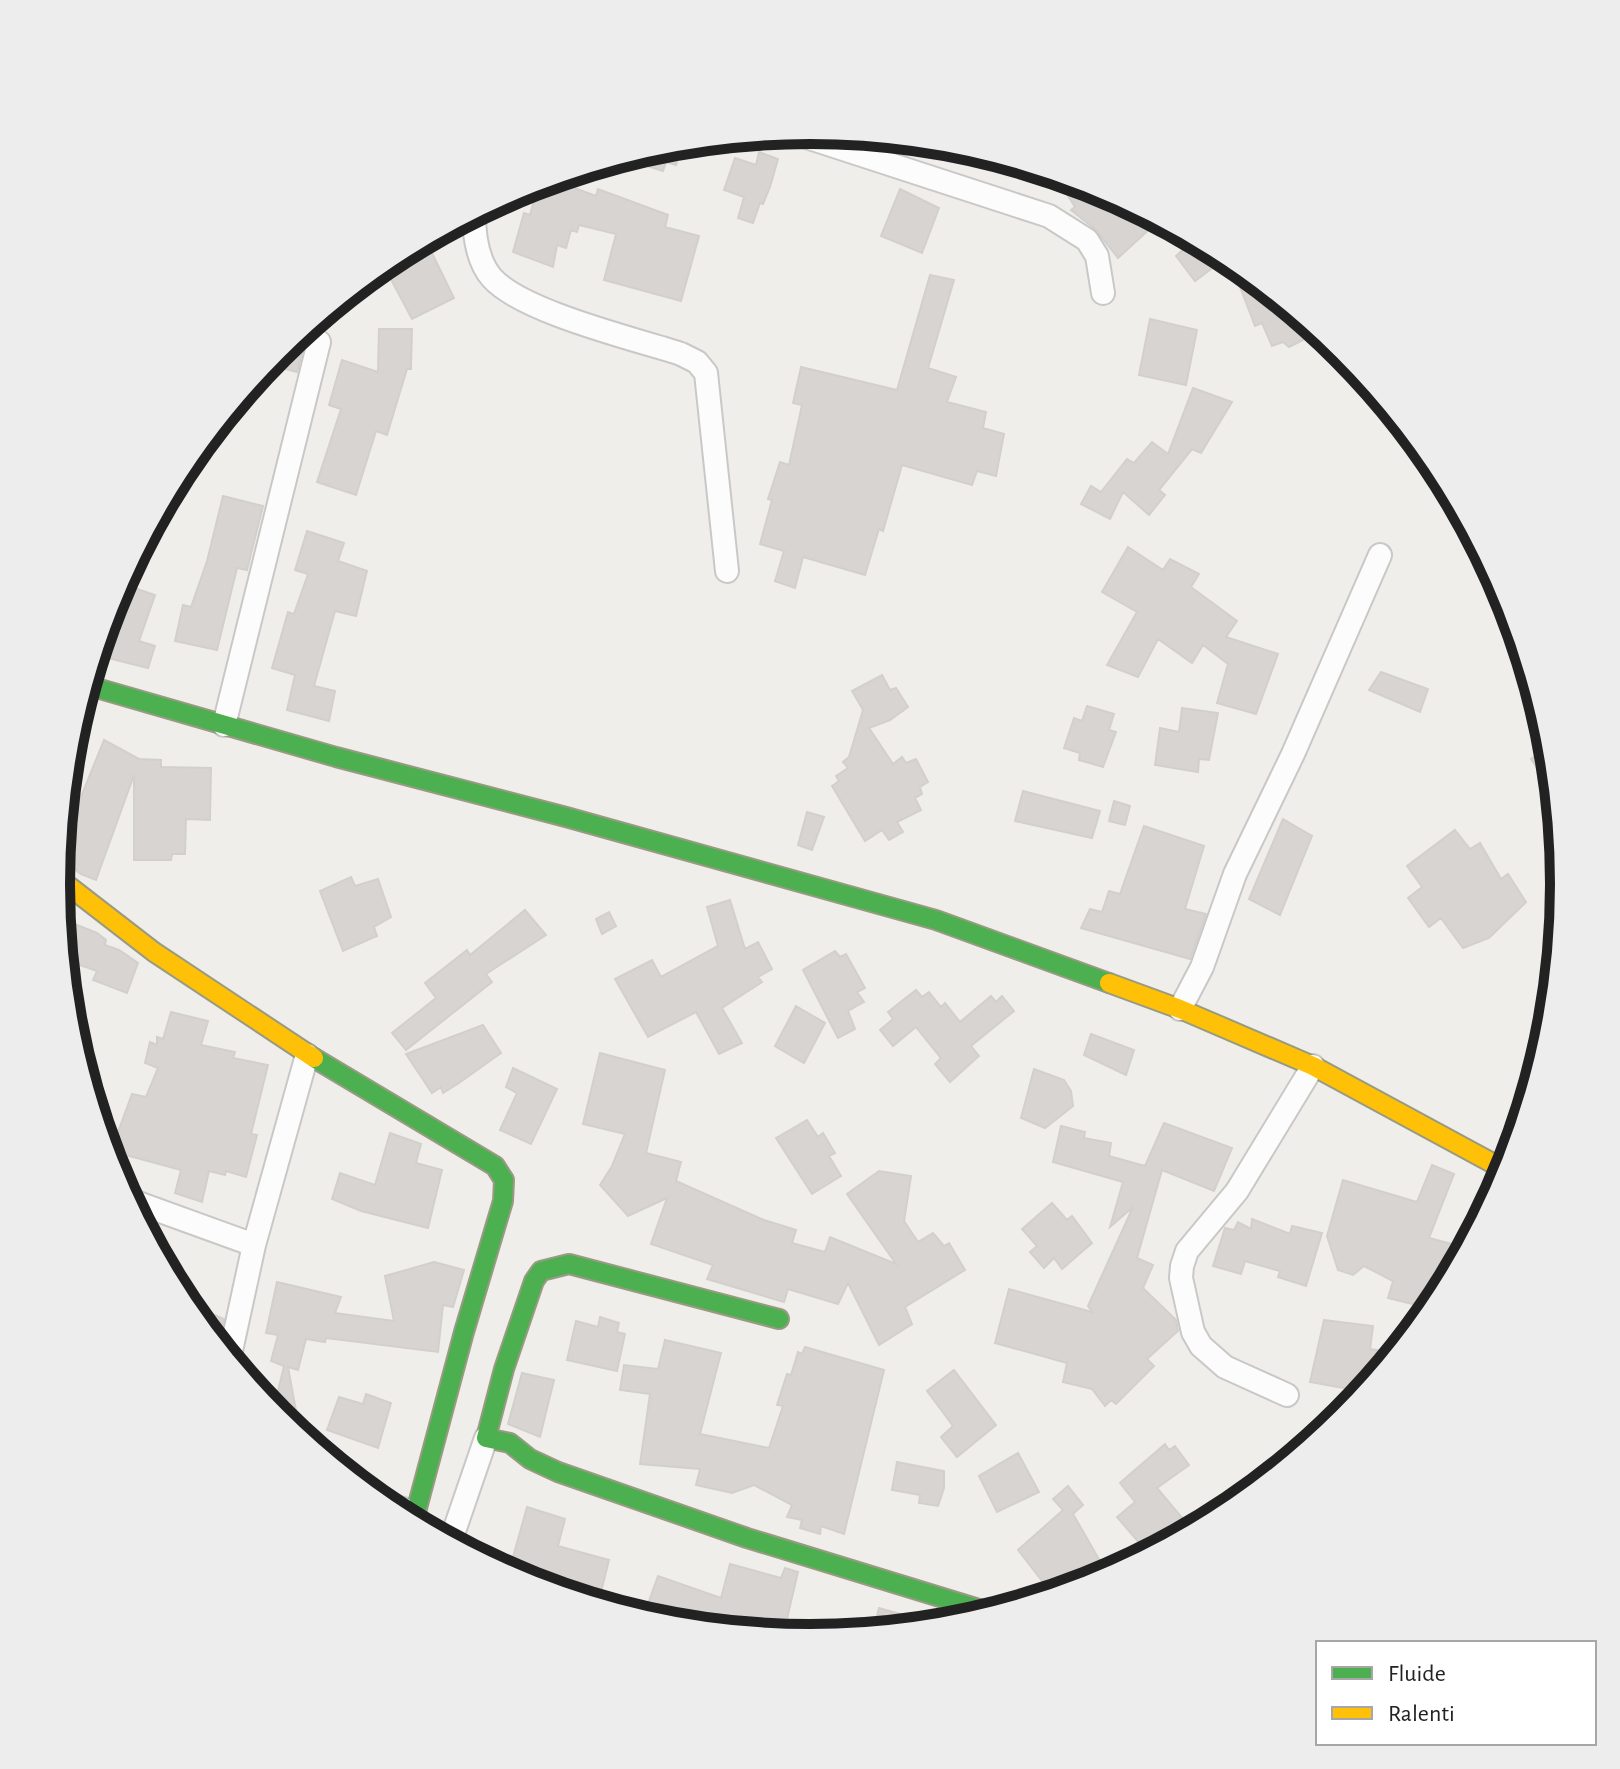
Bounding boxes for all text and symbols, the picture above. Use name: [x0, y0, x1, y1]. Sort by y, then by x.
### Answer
legend: [1316, 1641, 1596, 1745]
text: Fluide: [1388, 1662, 1446, 1686]
text: Ralenti: [1388, 1702, 1455, 1726]

